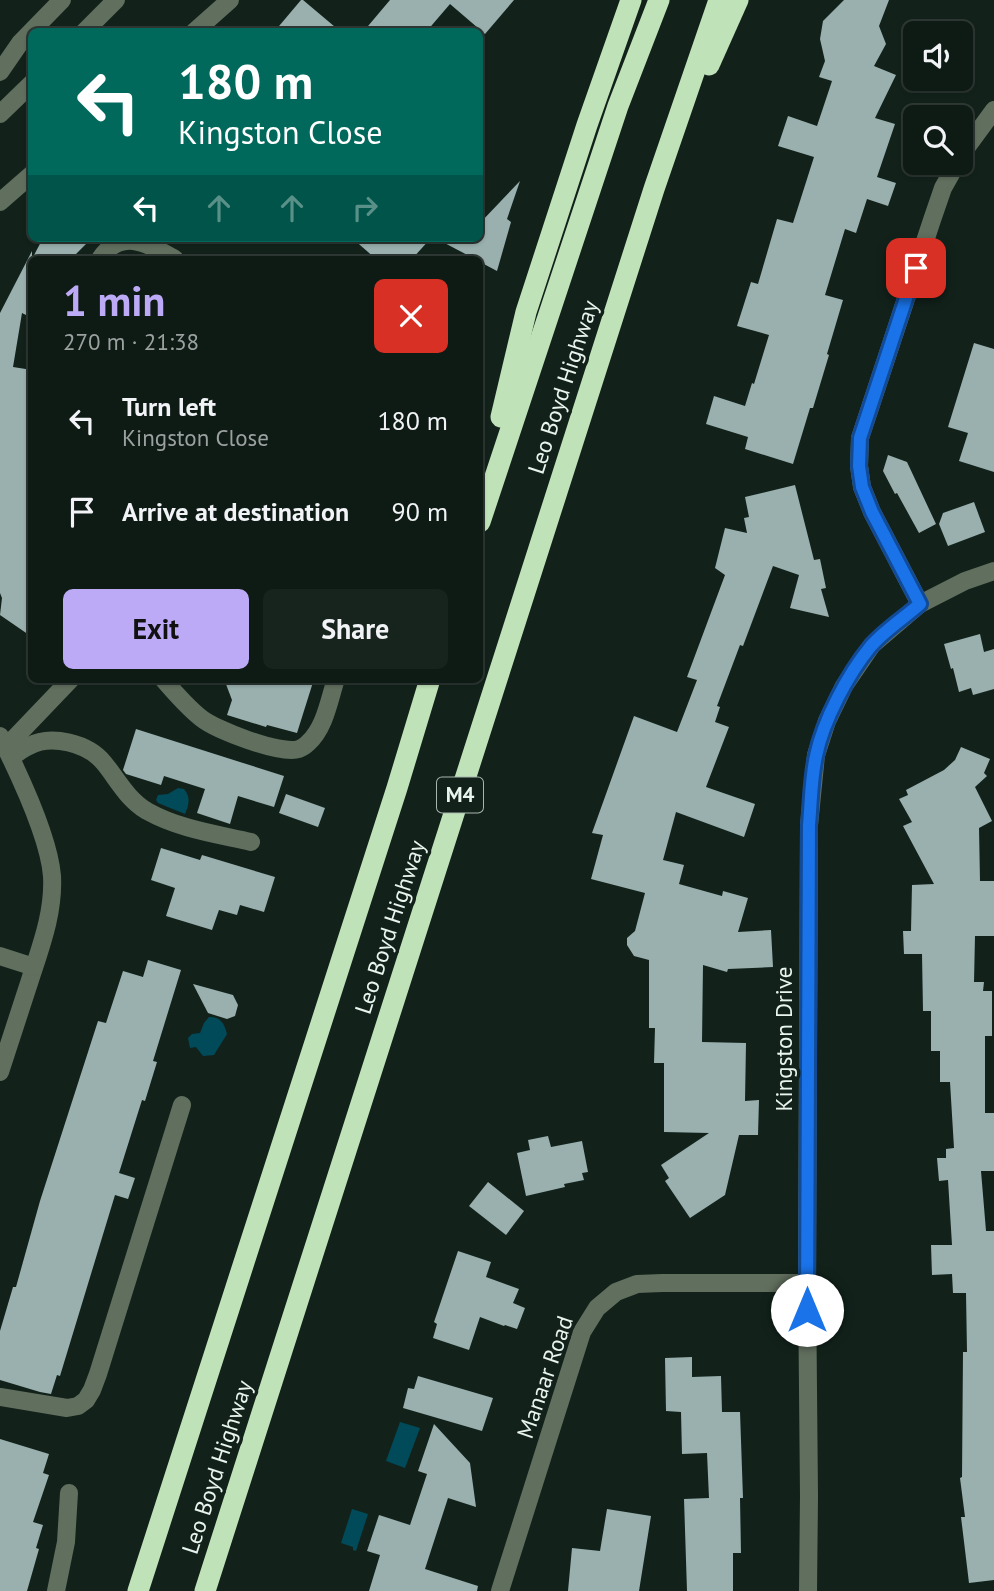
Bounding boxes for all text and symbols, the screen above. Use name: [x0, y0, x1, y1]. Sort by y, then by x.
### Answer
map controls: [903, 21, 973, 175]
button: sound: [903, 21, 973, 91]
text: 180 m: [178, 49, 313, 113]
icon: left: [63, 56, 154, 147]
button: search: [903, 105, 973, 175]
text: Kingston Close: [178, 111, 382, 153]
icon: left: [127, 189, 165, 227]
icon: ahead: [200, 189, 238, 227]
icon: ahead: [273, 189, 311, 227]
icon: right: [346, 189, 384, 227]
pin: [886, 238, 946, 298]
icon: arrive: [897, 249, 935, 287]
text: 1 min: [63, 273, 165, 328]
button: close: [374, 279, 448, 353]
street label: Leo Boyd Highway: [521, 296, 604, 477]
text: 270 m · 21:38: [63, 327, 199, 356]
text: Turn left: [122, 390, 216, 423]
icon: left: [63, 402, 101, 440]
text: 180 m: [377, 404, 448, 437]
text: Kingston Close: [122, 423, 269, 452]
icon: arrive: [63, 493, 101, 531]
text: Arrive at destination: [122, 495, 349, 528]
text: 90 m: [392, 495, 448, 528]
button: Exit: [63, 589, 249, 669]
button: Share: [263, 589, 448, 669]
road number: M4: [437, 778, 483, 812]
street label: Leo Boyd Highway: [348, 836, 431, 1017]
street label: Kingston Drive: [769, 967, 798, 1111]
position arrow: [770, 1273, 844, 1347]
street label: Manaar Road: [510, 1312, 579, 1442]
street label: Leo Boyd Highway: [175, 1376, 258, 1557]

